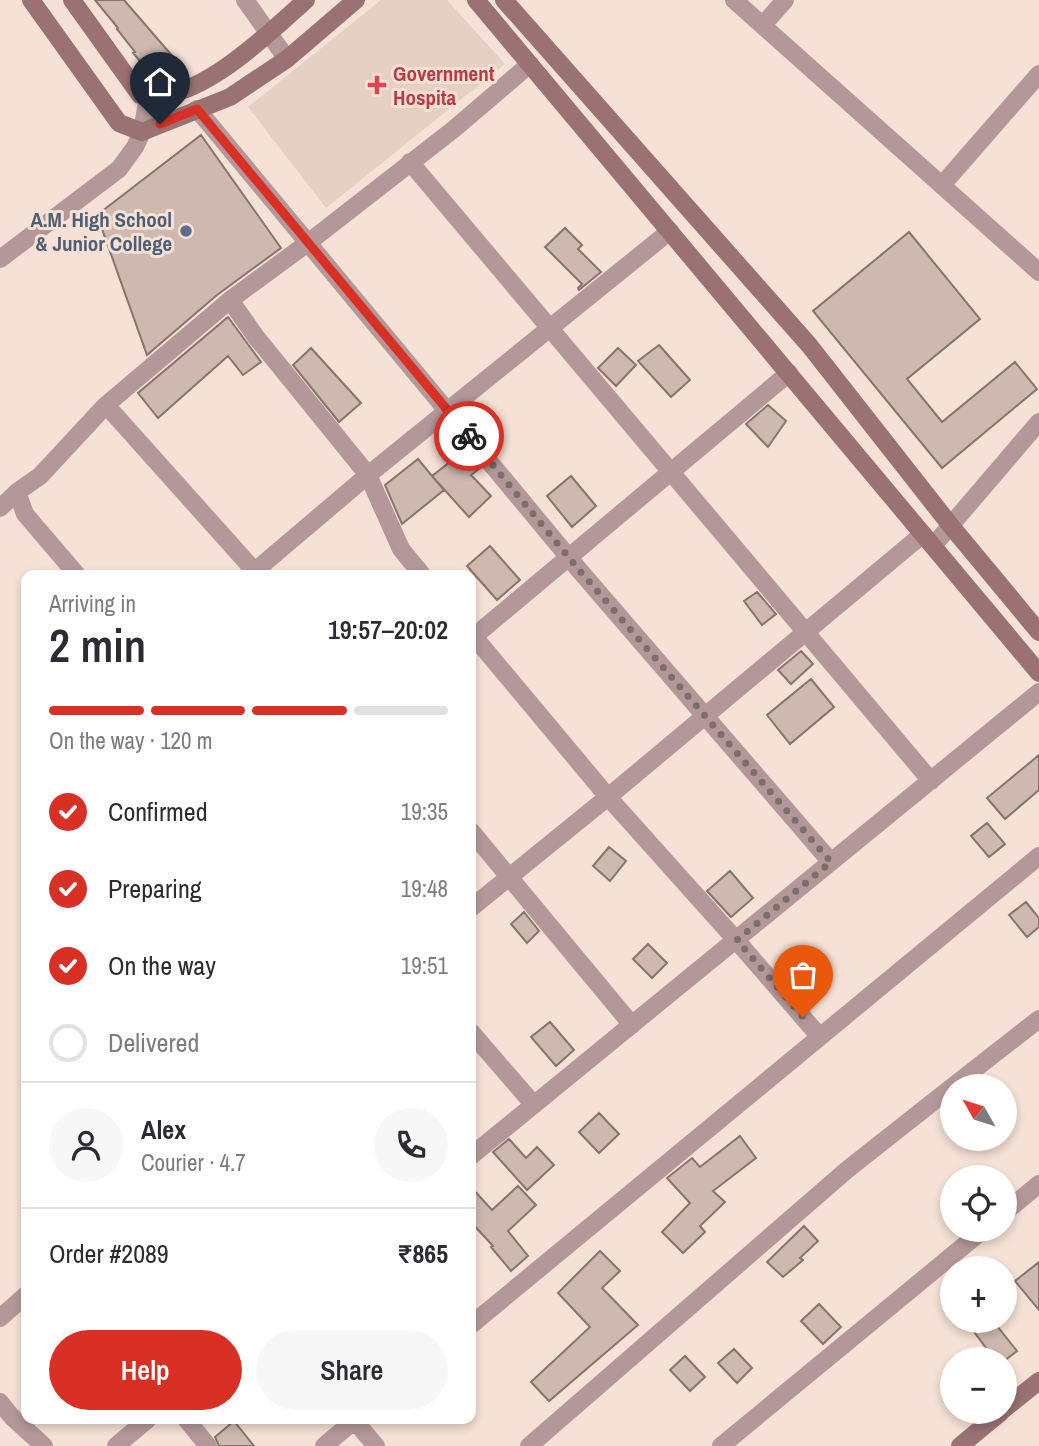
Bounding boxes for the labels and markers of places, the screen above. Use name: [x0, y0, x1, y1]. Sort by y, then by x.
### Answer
pin: [130, 52, 190, 124]
place label: Government Hospita: [393, 59, 495, 112]
marker: Government Hospita: [367, 75, 387, 95]
place label: A.M. High School & Junior College: [30, 205, 172, 258]
marker: A.M. High School & Junior College: [178, 223, 194, 239]
pin: [773, 945, 833, 1017]

